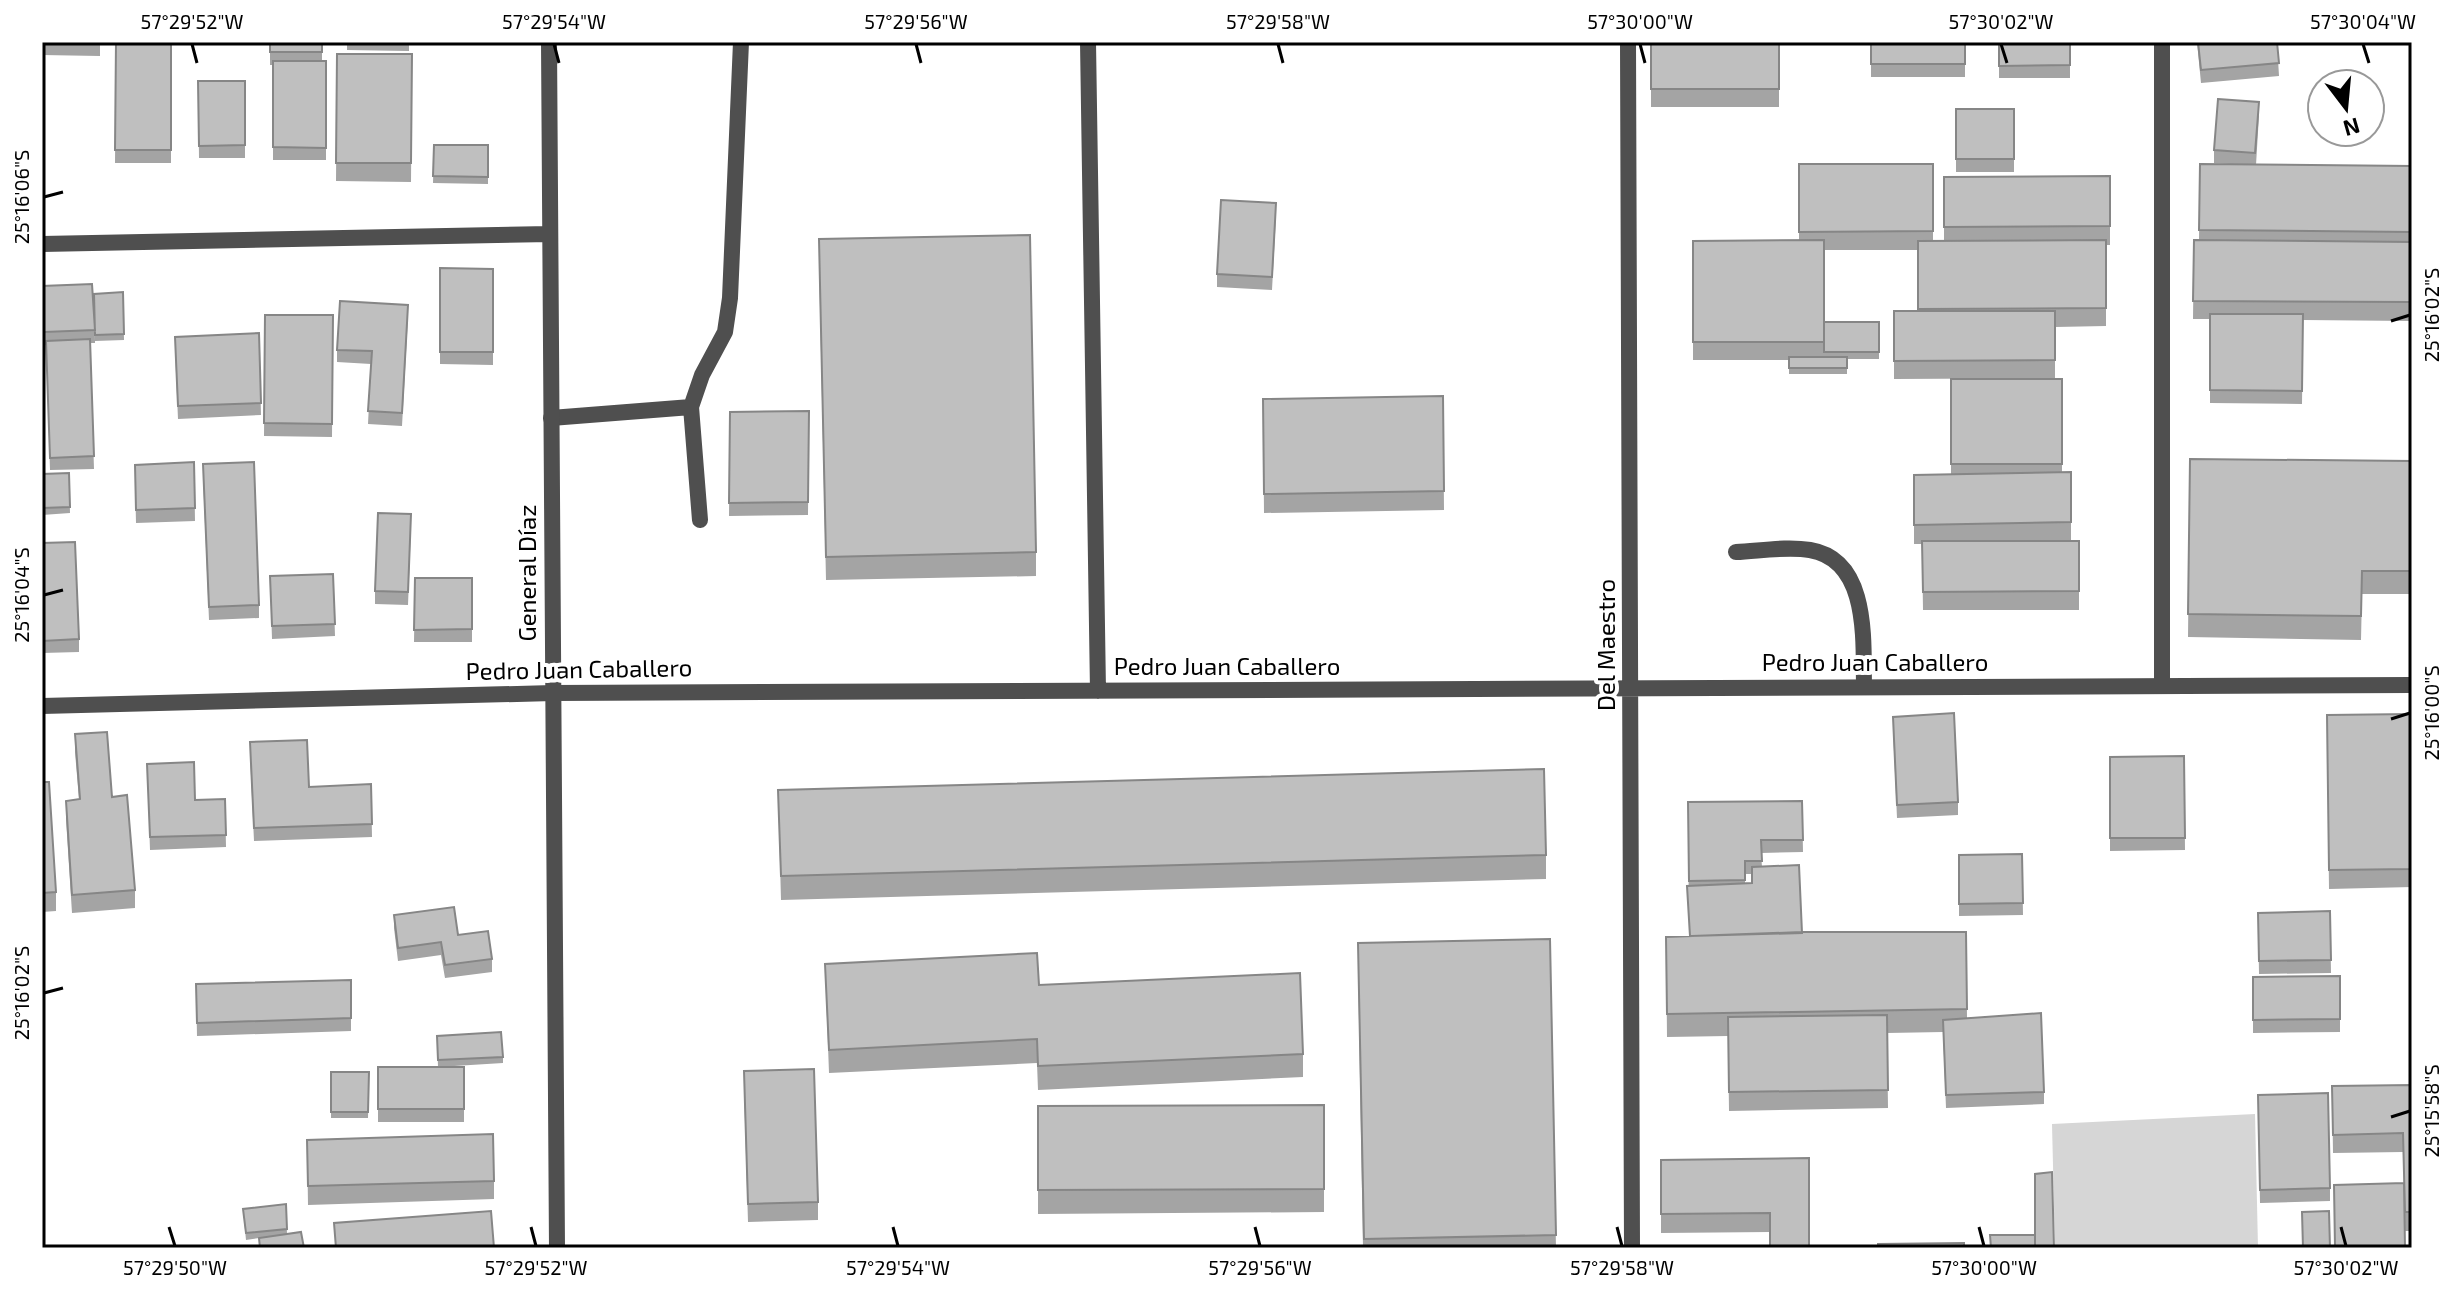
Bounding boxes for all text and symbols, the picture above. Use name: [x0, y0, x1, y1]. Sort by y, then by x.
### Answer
text: 57°29'52"W: [140, 9, 244, 33]
text: 57°29'54"W: [502, 9, 606, 33]
text: 57°29'56"W: [864, 9, 968, 33]
text: 57°29'58"W: [1226, 9, 1330, 33]
text: 57°30'00"W: [1587, 9, 1693, 33]
text: 57°30'02"W: [1949, 9, 2053, 33]
text: 57°30'04"W: [2310, 9, 2416, 33]
north arrow: [2306, 68, 2386, 148]
text: N: [2341, 114, 2363, 143]
text: 25°16'06"S: [9, 150, 33, 244]
text: 25°16'02"S: [2419, 268, 2443, 362]
street label: General Díaz: [512, 505, 541, 641]
text: 25°16'04"S: [9, 547, 33, 643]
street label: Del Maestro: [1591, 579, 1620, 711]
street label: Pedro Juan Caballero: [1762, 647, 1988, 676]
street label: Pedro Juan Caballero: [1114, 651, 1340, 680]
street label: Pedro Juan Caballero: [465, 652, 693, 685]
text: 25°16'00"S: [2419, 665, 2443, 761]
text: 25°16'02"S: [9, 946, 33, 1040]
text: 25°15'58"S: [2419, 1064, 2443, 1158]
text: 57°29'50"W: [123, 1255, 227, 1279]
text: 57°29'52"W: [484, 1255, 588, 1279]
text: 57°29'54"W: [846, 1255, 950, 1279]
text: 57°29'56"W: [1208, 1255, 1312, 1279]
text: 57°29'58"W: [1570, 1255, 1674, 1279]
text: 57°30'00"W: [1931, 1255, 2037, 1279]
text: 57°30'02"W: [2294, 1255, 2398, 1279]

